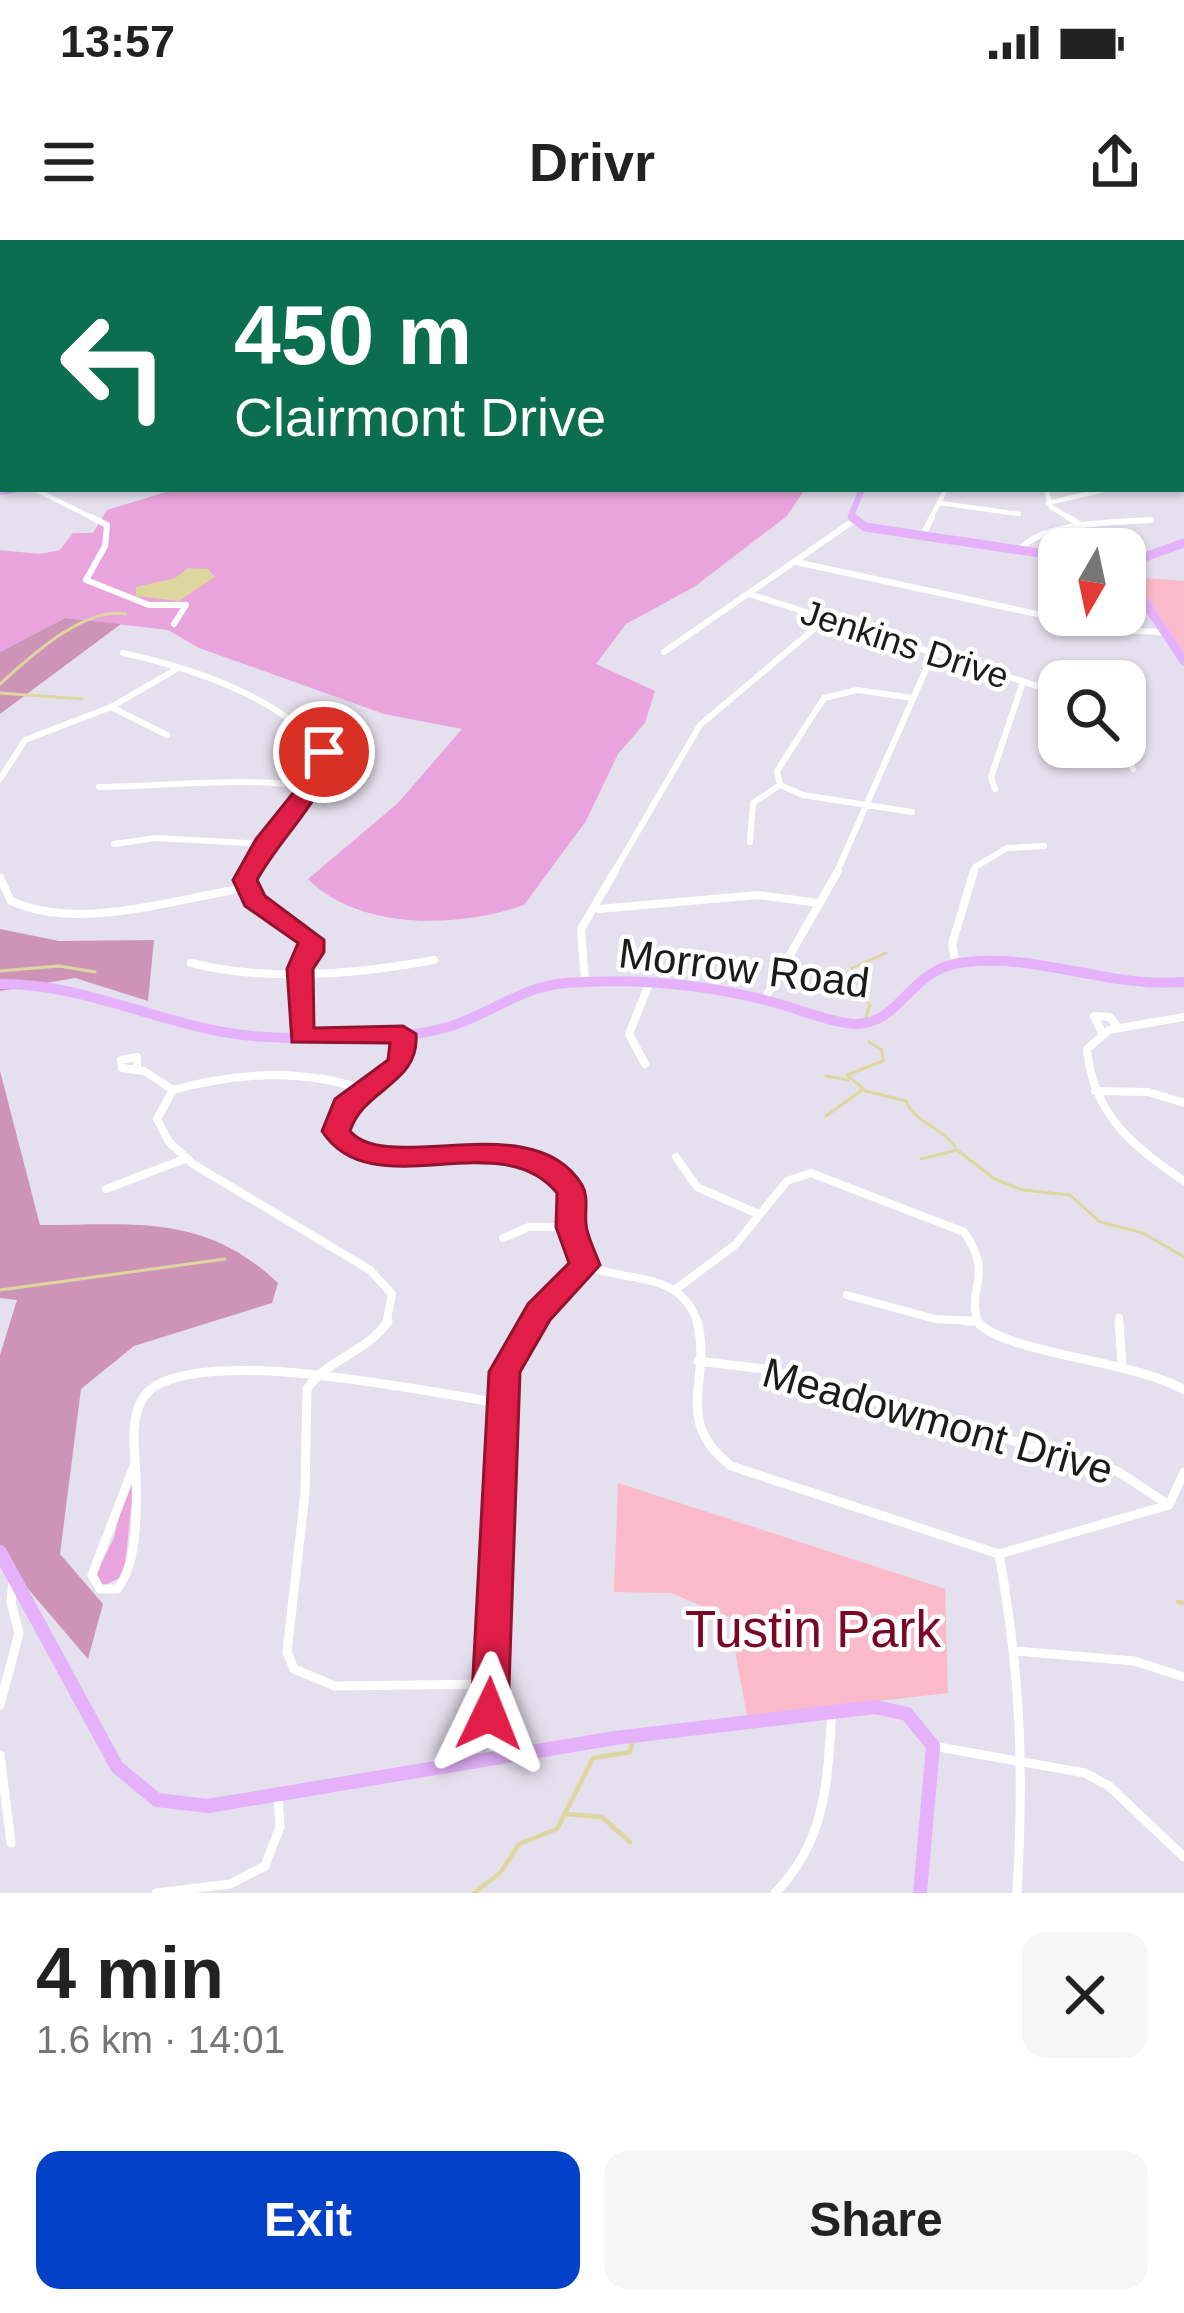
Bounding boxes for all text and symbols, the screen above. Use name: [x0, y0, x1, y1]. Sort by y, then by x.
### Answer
text: 13:57: [60, 16, 175, 67]
icon: menu: [36, 129, 102, 195]
icon: share: [1082, 129, 1148, 195]
text: Drivr: [529, 132, 655, 192]
icon: left: [36, 288, 192, 444]
text: 450 m: [234, 288, 472, 382]
text: Clairmont Drive: [234, 387, 606, 447]
north arrow: [1038, 528, 1146, 636]
map controls: [1038, 528, 1146, 768]
street label: Jenkins Drive: [796, 591, 1014, 697]
button: search: [1038, 660, 1146, 768]
pin: [273, 701, 375, 803]
icon: arrive: [291, 719, 357, 785]
street label: Morrow Road: [616, 929, 872, 1007]
street label: Meadowmont Drive: [758, 1349, 1118, 1493]
park label: Tustin Park: [685, 1601, 942, 1658]
position arrow: [426, 1651, 552, 1777]
button: close: [1022, 1932, 1148, 2058]
text: 4 min: [36, 1933, 224, 2013]
text: 1.6 km · 14:01: [36, 2018, 285, 2061]
button: Exit: [36, 2151, 580, 2289]
button: Share: [604, 2151, 1148, 2289]

